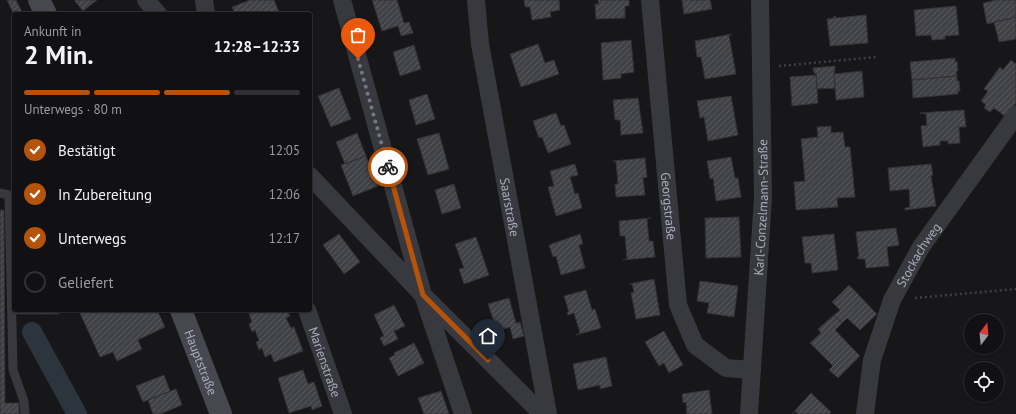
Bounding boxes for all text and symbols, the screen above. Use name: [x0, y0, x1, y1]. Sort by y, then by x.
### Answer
pin: [341, 18, 375, 59]
text: Ankunft in: [24, 23, 81, 40]
icon: bag: [347, 24, 369, 46]
text: 12:28–12:33: [214, 37, 300, 56]
text: 2 Min.: [24, 38, 94, 71]
text: Unterwegs · 80 m: [24, 101, 122, 118]
icon: check: [24, 139, 46, 161]
street label: Karl-Conzelmann-Straße: [750, 139, 772, 276]
text: Bestätigt: [58, 141, 115, 160]
text: 12:05: [269, 142, 300, 159]
courier: [368, 147, 408, 187]
icon: bike: [377, 156, 399, 178]
street label: Georgstraße: [657, 172, 680, 241]
street label: Saarstraße: [496, 176, 523, 238]
icon: check: [24, 183, 46, 205]
text: In Zubereitung: [58, 185, 152, 204]
text: 12:06: [269, 186, 300, 203]
street label: Stockachweg: [893, 219, 945, 290]
icon: check: [24, 227, 46, 249]
text: Unterwegs: [58, 229, 126, 248]
text: 12:17: [269, 230, 300, 247]
text: Geliefert: [58, 273, 114, 292]
north arrow: [964, 314, 1004, 354]
map controls: [964, 314, 1004, 402]
pin: [471, 319, 505, 360]
street label: Marienstraße: [304, 325, 345, 400]
icon: home: [477, 325, 499, 347]
street label: Hauptstraße: [180, 327, 221, 398]
button: locate: [964, 362, 1004, 402]

